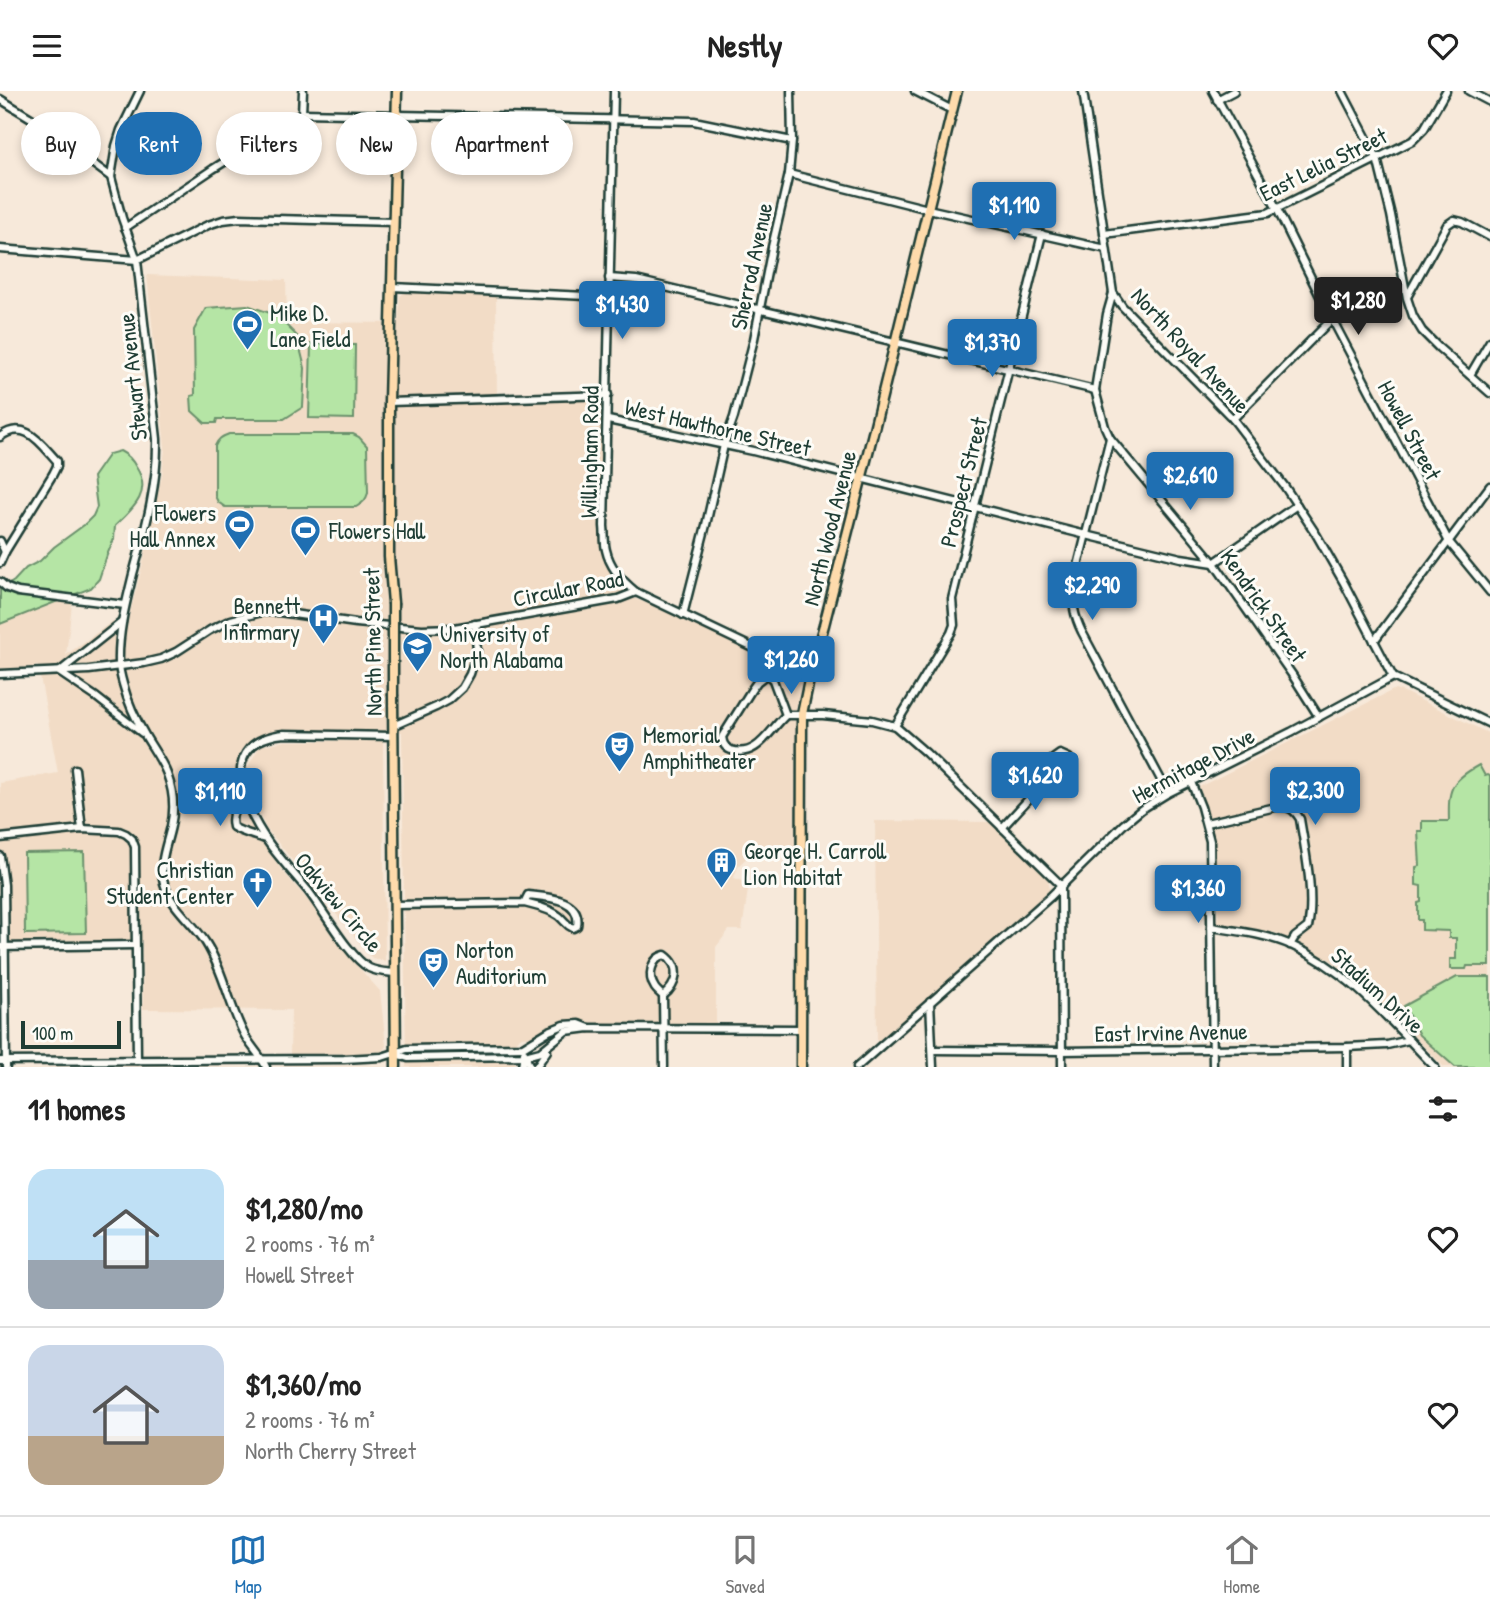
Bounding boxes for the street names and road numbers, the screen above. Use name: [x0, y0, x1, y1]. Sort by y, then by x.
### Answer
street label: East Lelia Street: [1254, 119, 1393, 208]
street label: Sherrod Avenue: [722, 200, 780, 332]
street label: North Royal Avenue: [1125, 280, 1257, 420]
street label: Stewart Avenue: [110, 312, 154, 442]
street label: Howell Street: [1371, 375, 1450, 486]
street label: Willingham Road: [572, 386, 606, 518]
street label: West Hawthorne Street: [622, 391, 815, 464]
street label: Prospect Street: [932, 413, 994, 550]
street label: North Wood Avenue: [795, 447, 863, 609]
street label: Kendrick Street: [1213, 542, 1315, 669]
street label: Circular Road: [510, 562, 626, 614]
street label: North Pine Street: [355, 567, 389, 716]
street label: Hermitage Drive: [1126, 720, 1260, 810]
street label: Oakview Circle: [288, 845, 390, 959]
street label: Stadium Drive: [1325, 940, 1431, 1040]
street label: East Irvine Avenue: [1094, 1015, 1248, 1049]

